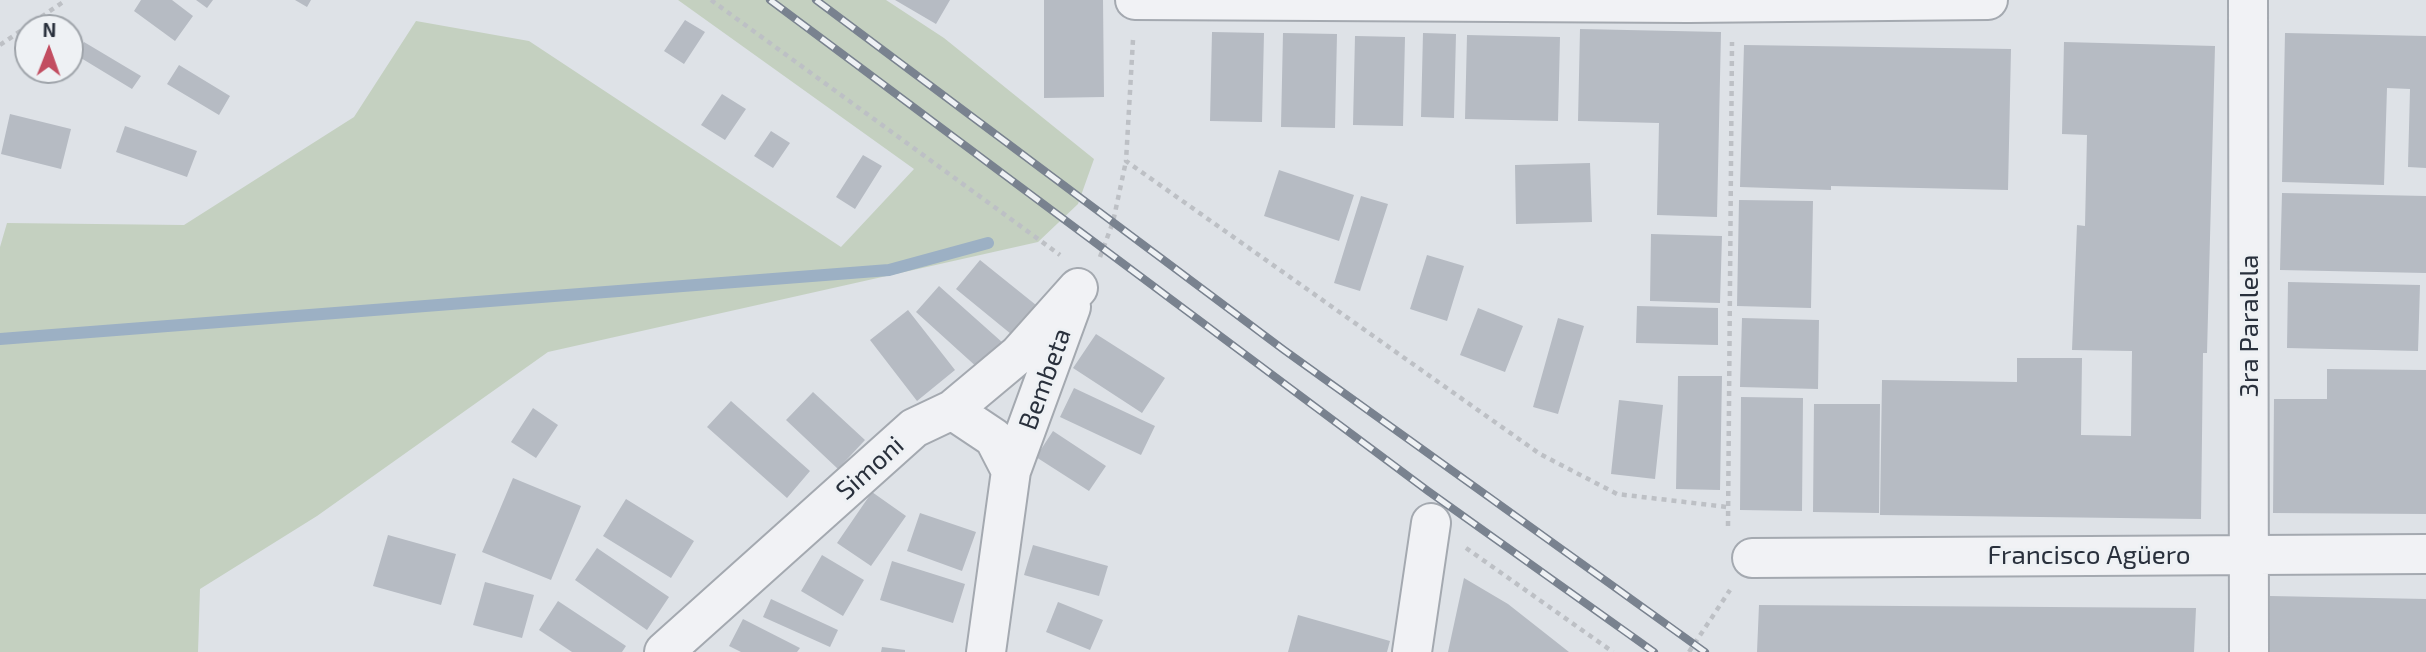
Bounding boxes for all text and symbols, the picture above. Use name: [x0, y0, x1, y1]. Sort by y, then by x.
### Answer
north arrow: [14, 14, 84, 84]
text: N: [42, 18, 56, 41]
street label: 3ra Paralela: [2233, 255, 2265, 397]
street label: Bembeta: [1012, 324, 1078, 434]
street label: Simoni: [830, 430, 910, 506]
street label: Francisco Agüero: [1987, 539, 2191, 571]

